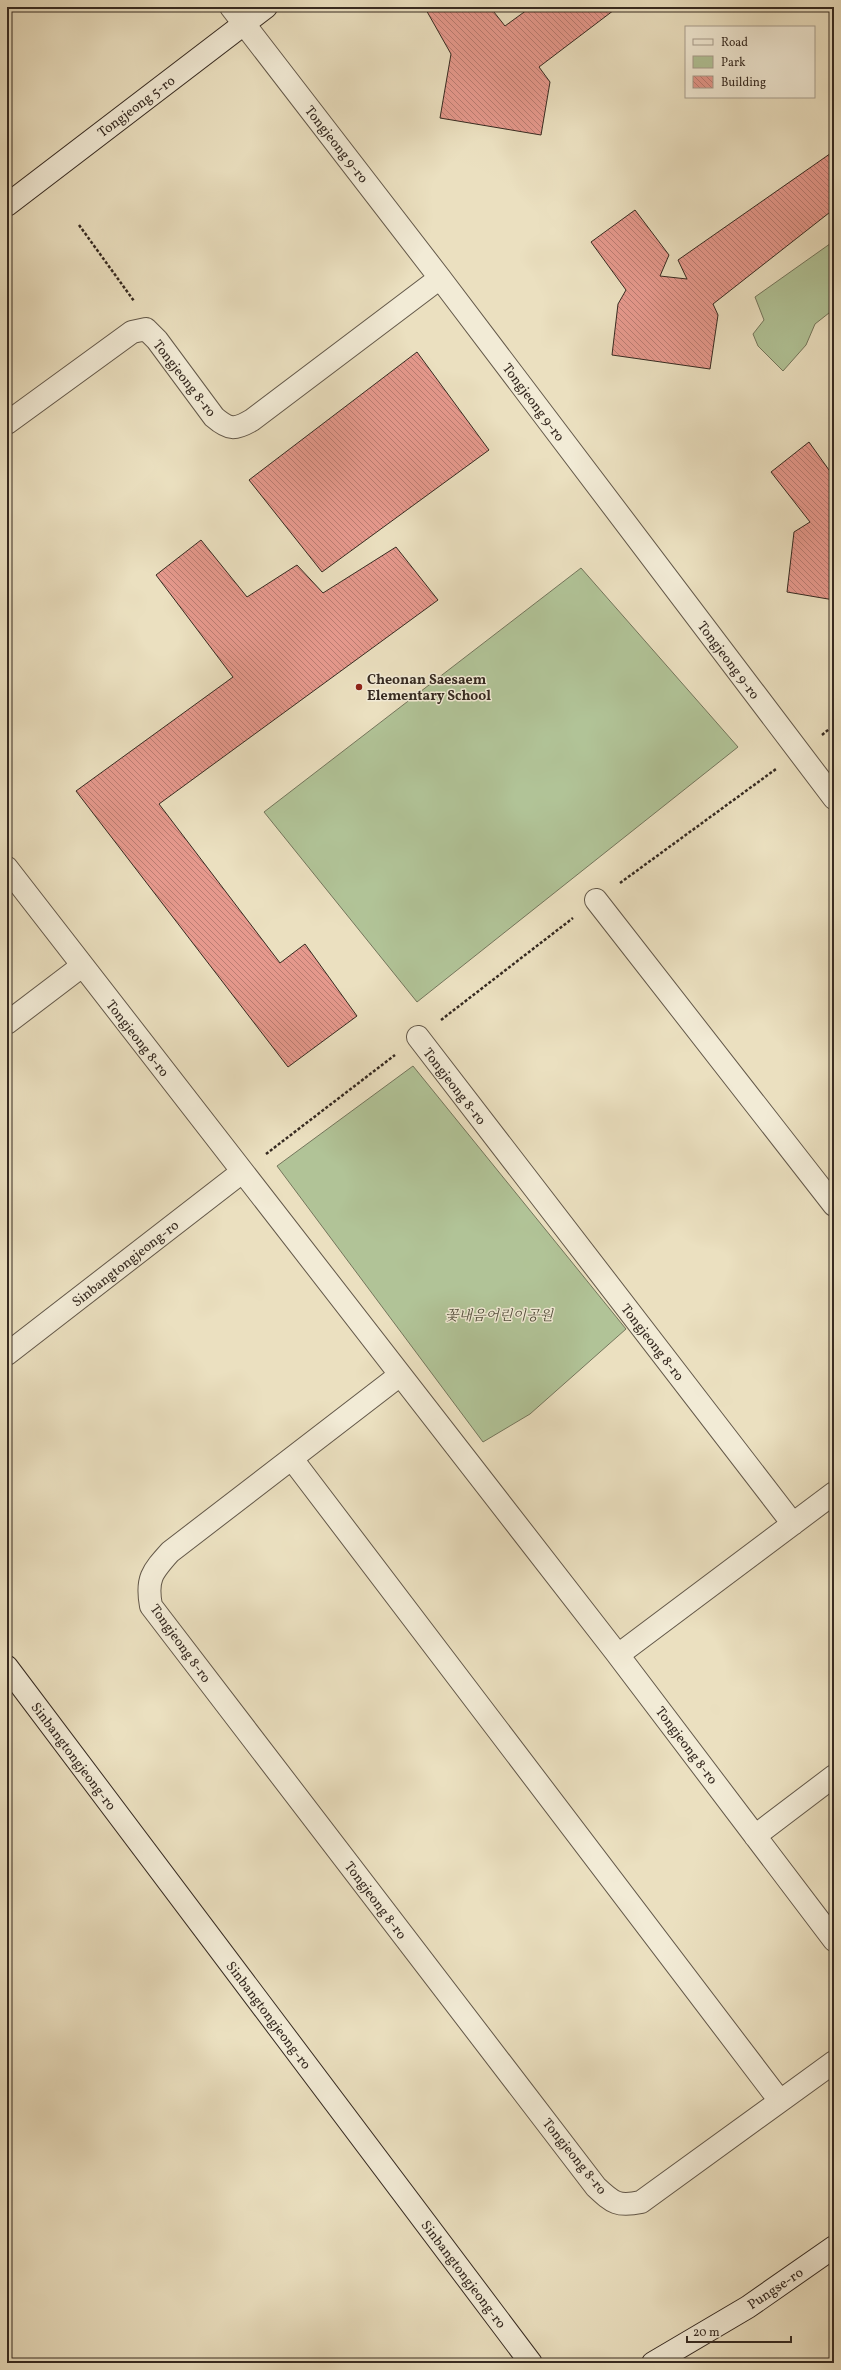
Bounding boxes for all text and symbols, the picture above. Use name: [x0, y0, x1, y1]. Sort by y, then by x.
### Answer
legend: [685, 26, 815, 98]
text: Road: [721, 35, 748, 51]
text: Park: [721, 55, 746, 71]
street label: Tongjeong 5-ro: [94, 72, 180, 143]
text: Building: [721, 75, 766, 91]
street label: Tongjeong 9-ro: [300, 102, 372, 188]
street label: Tongjeong 8-ro: [148, 336, 220, 421]
street label: Tongjeong 9-ro: [497, 360, 568, 446]
street label: Tongjeong 9-ro: [692, 618, 763, 704]
place label: Cheonan Saesaem Elementary School: [367, 671, 491, 706]
marker: Cheonan Saesaem Elementary School: [354, 682, 364, 692]
street label: Tongjeong 8-ro: [101, 996, 173, 1081]
street label: Tongjeong 8-ro: [418, 1044, 490, 1129]
street label: Sinbangtongjeong-ro: [68, 1216, 183, 1312]
street label: Tongjeong 8-ro: [616, 1300, 688, 1385]
park label: 꽃내음어린이공원: [445, 1307, 555, 1326]
street label: Tongjeong 8-ro: [145, 1601, 215, 1687]
street label: Sinbangtongjeong-ro: [26, 1699, 120, 1815]
street label: Tongjeong 8-ro: [650, 1703, 721, 1789]
street label: Tongjeong 8-ro: [339, 1858, 410, 1944]
street label: Sinbangtongjeong-ro: [221, 1958, 315, 2074]
street label: Tongjeong 8-ro: [537, 2115, 610, 2199]
street label: Sinbangtongjeong-ro: [416, 2217, 510, 2333]
street label: Pungse-ro: [744, 2264, 807, 2315]
scale bar: [687, 2318, 791, 2344]
text: 20 m: [693, 2325, 720, 2341]

